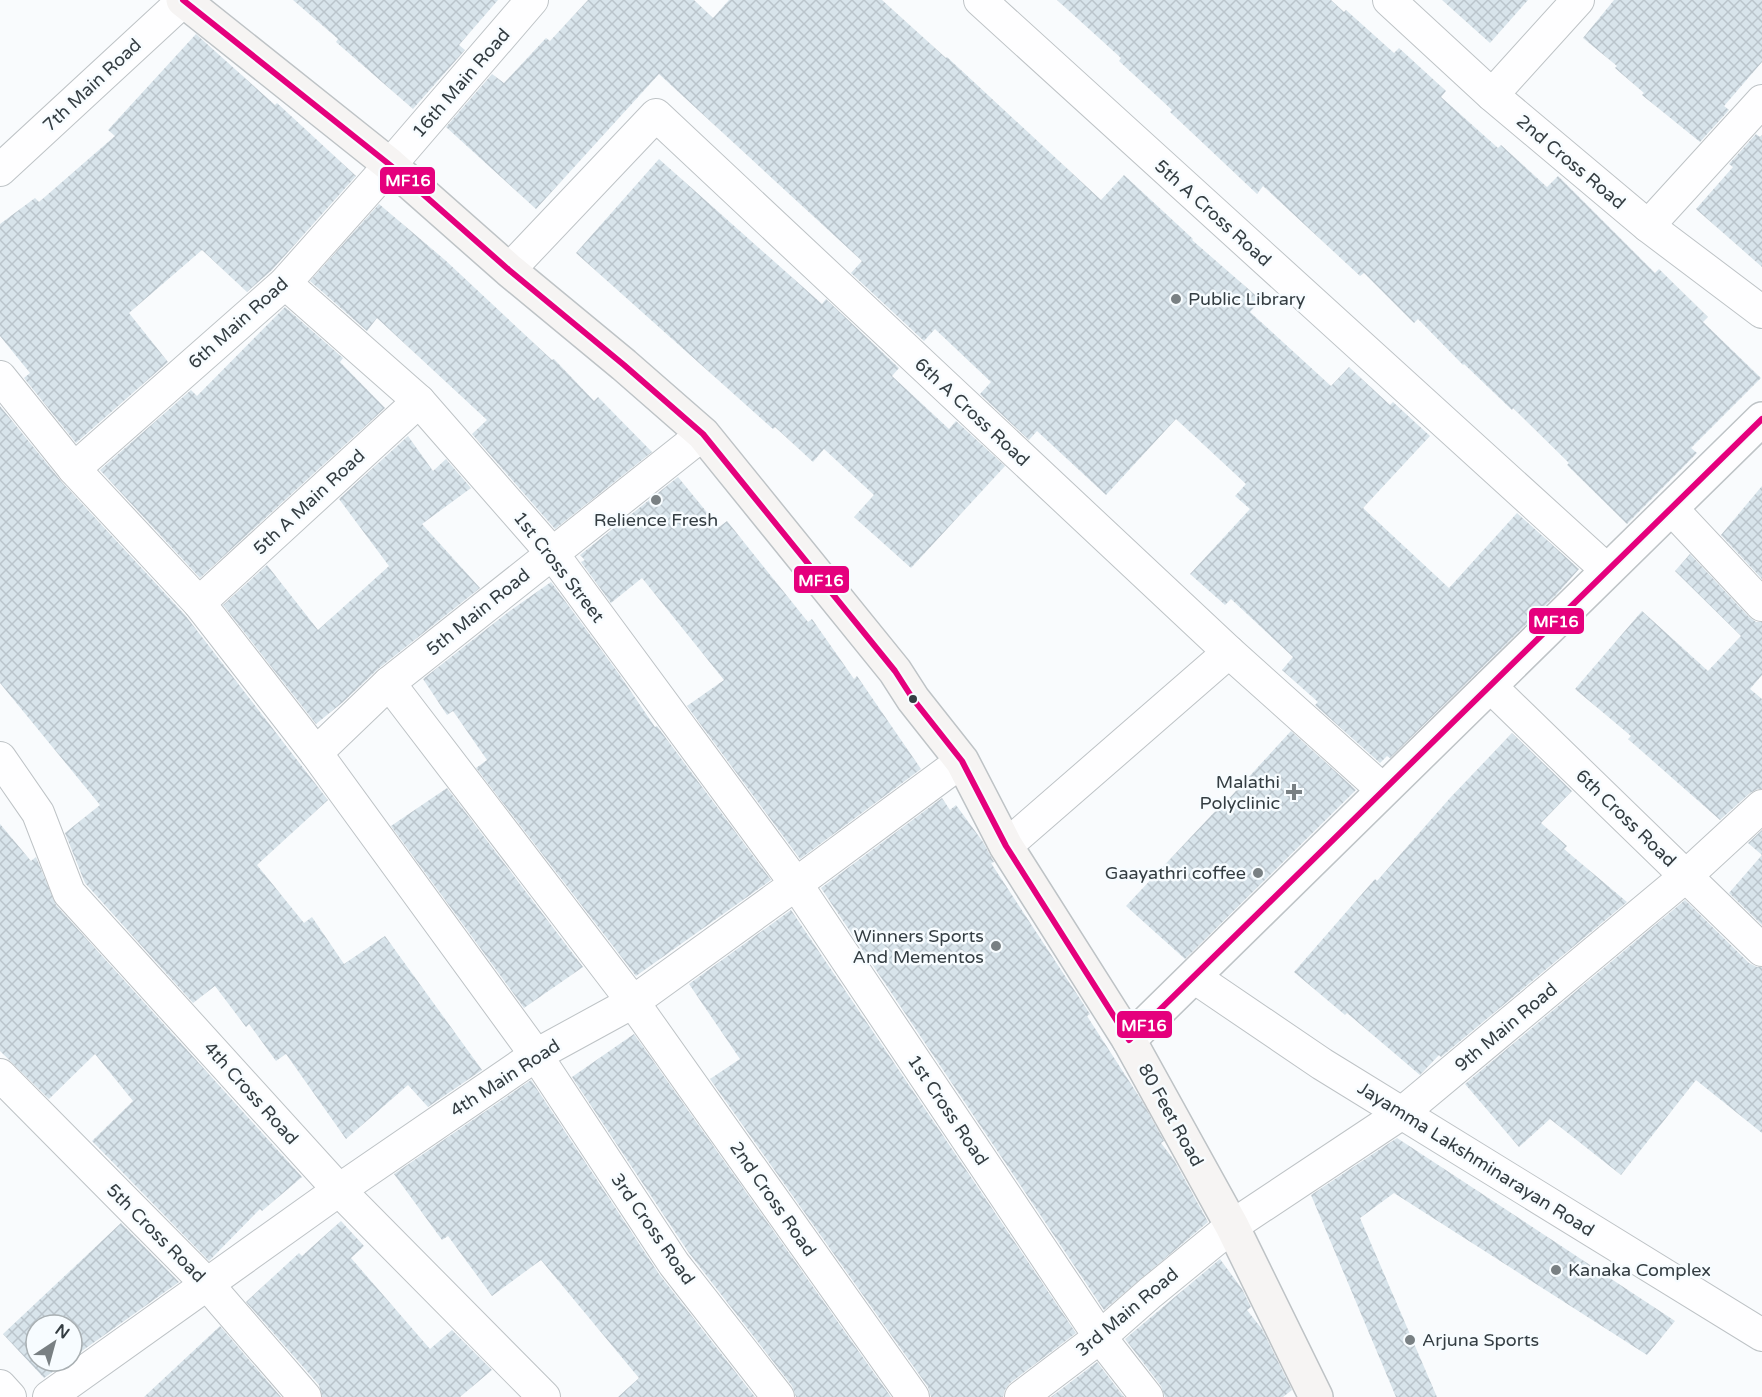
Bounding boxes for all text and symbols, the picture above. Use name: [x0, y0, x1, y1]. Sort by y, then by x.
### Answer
street label: 16th Main Road: [407, 24, 515, 142]
street label: 7th Main Road: [38, 34, 146, 136]
street label: 2nd Cross Road: [1512, 110, 1630, 214]
street label: 5th A Cross Road: [1150, 155, 1276, 271]
line badge: MF16: [379, 166, 436, 195]
text: MF16: [385, 171, 431, 191]
street label: 6th Main Road: [184, 272, 292, 374]
place label: Public Library: [1188, 288, 1306, 310]
marker: Public Library: [1169, 292, 1183, 306]
street label: 6th A Cross Road: [910, 353, 1034, 471]
street label: 5th A Main Road: [249, 445, 369, 559]
marker: Relience Fresh: [649, 493, 663, 507]
street label: 1st Cross Street: [509, 507, 609, 627]
place label: Relience Fresh: [594, 509, 718, 531]
street label: 5th Main Road: [422, 564, 534, 660]
line badge: MF16: [793, 565, 850, 594]
text: MF16: [798, 571, 844, 591]
line badge: MF16: [1528, 607, 1585, 635]
text: MF16: [1533, 612, 1579, 632]
unlabelled marker: [907, 693, 919, 705]
street label: 6th Cross Road: [1571, 765, 1681, 871]
place label: Malathi Polyclinic: [1200, 771, 1280, 814]
marker: Malathi Polyclinic: [1285, 783, 1303, 801]
place label: Gaayathri coffee: [1105, 862, 1246, 884]
marker: Gaayathri coffee: [1251, 866, 1265, 880]
place label: Winners Sports And Mementos: [853, 925, 984, 968]
marker: Winners Sports And Mementos: [989, 939, 1003, 953]
street label: 9th Main Road: [1450, 978, 1562, 1076]
line badge: MF16: [1116, 1010, 1173, 1039]
text: MF16: [1121, 1016, 1167, 1036]
street label: 4th Main Road: [446, 1034, 564, 1122]
street label: 4th Cross Road: [199, 1037, 303, 1149]
street label: 1st Cross Road: [903, 1051, 993, 1169]
street label: 80 Feet Road: [1134, 1060, 1208, 1170]
street label: Jayamma Lakshminarayan Road: [1353, 1077, 1599, 1241]
street label: 2nd Cross Road: [725, 1137, 821, 1261]
street label: 3rd Cross Road: [606, 1169, 700, 1289]
street label: 5th Cross Road: [102, 1179, 210, 1287]
place label: Kanaka Complex: [1568, 1259, 1711, 1281]
street label: 3rd Main Road: [1071, 1263, 1183, 1361]
marker: Kanaka Complex: [1549, 1263, 1563, 1277]
north arrow: [24, 1313, 84, 1373]
text: N: [51, 1320, 73, 1344]
place label: Arjuna Sports: [1422, 1329, 1539, 1351]
marker: Arjuna Sports: [1403, 1333, 1417, 1347]

